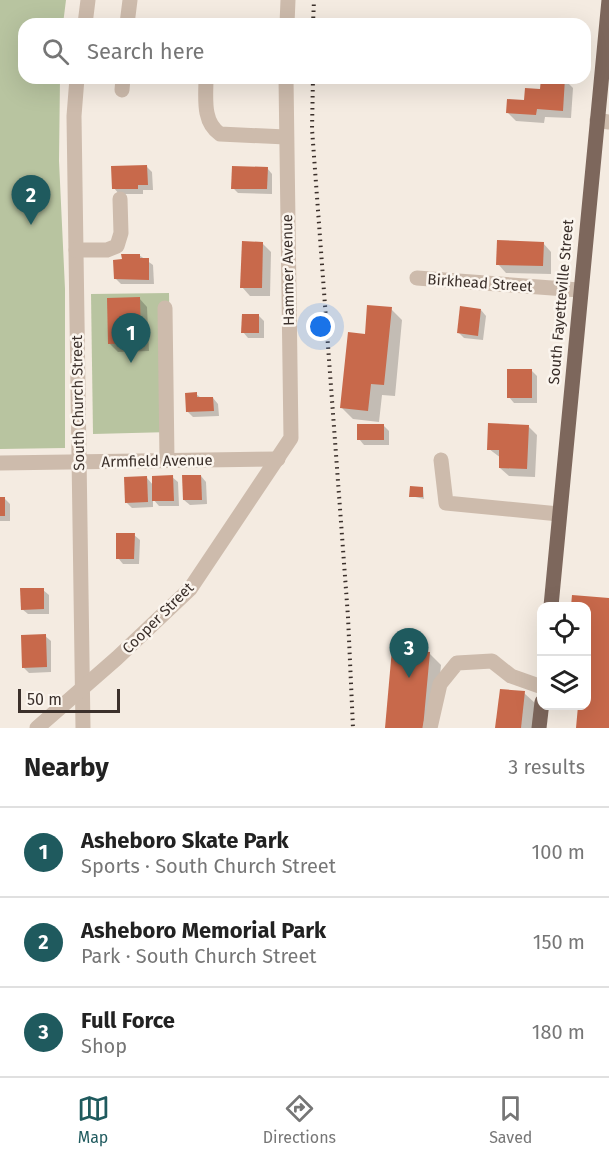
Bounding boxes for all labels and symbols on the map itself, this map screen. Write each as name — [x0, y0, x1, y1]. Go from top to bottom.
pin: 2 — [12, 176, 51, 225]
street label: Hammer Avenue — [278, 214, 298, 326]
street label: South Fayetteville Street — [545, 218, 577, 385]
street label: Birkhead Street — [427, 270, 534, 296]
your location — [306, 312, 335, 341]
pin: 1 — [112, 314, 150, 363]
street label: South Church Street — [68, 334, 88, 471]
street label: Armfield Avenue — [101, 451, 213, 471]
street label: Cooper Street — [119, 578, 198, 657]
pin: 3 — [390, 628, 428, 678]
scale bar — [18, 686, 120, 714]

